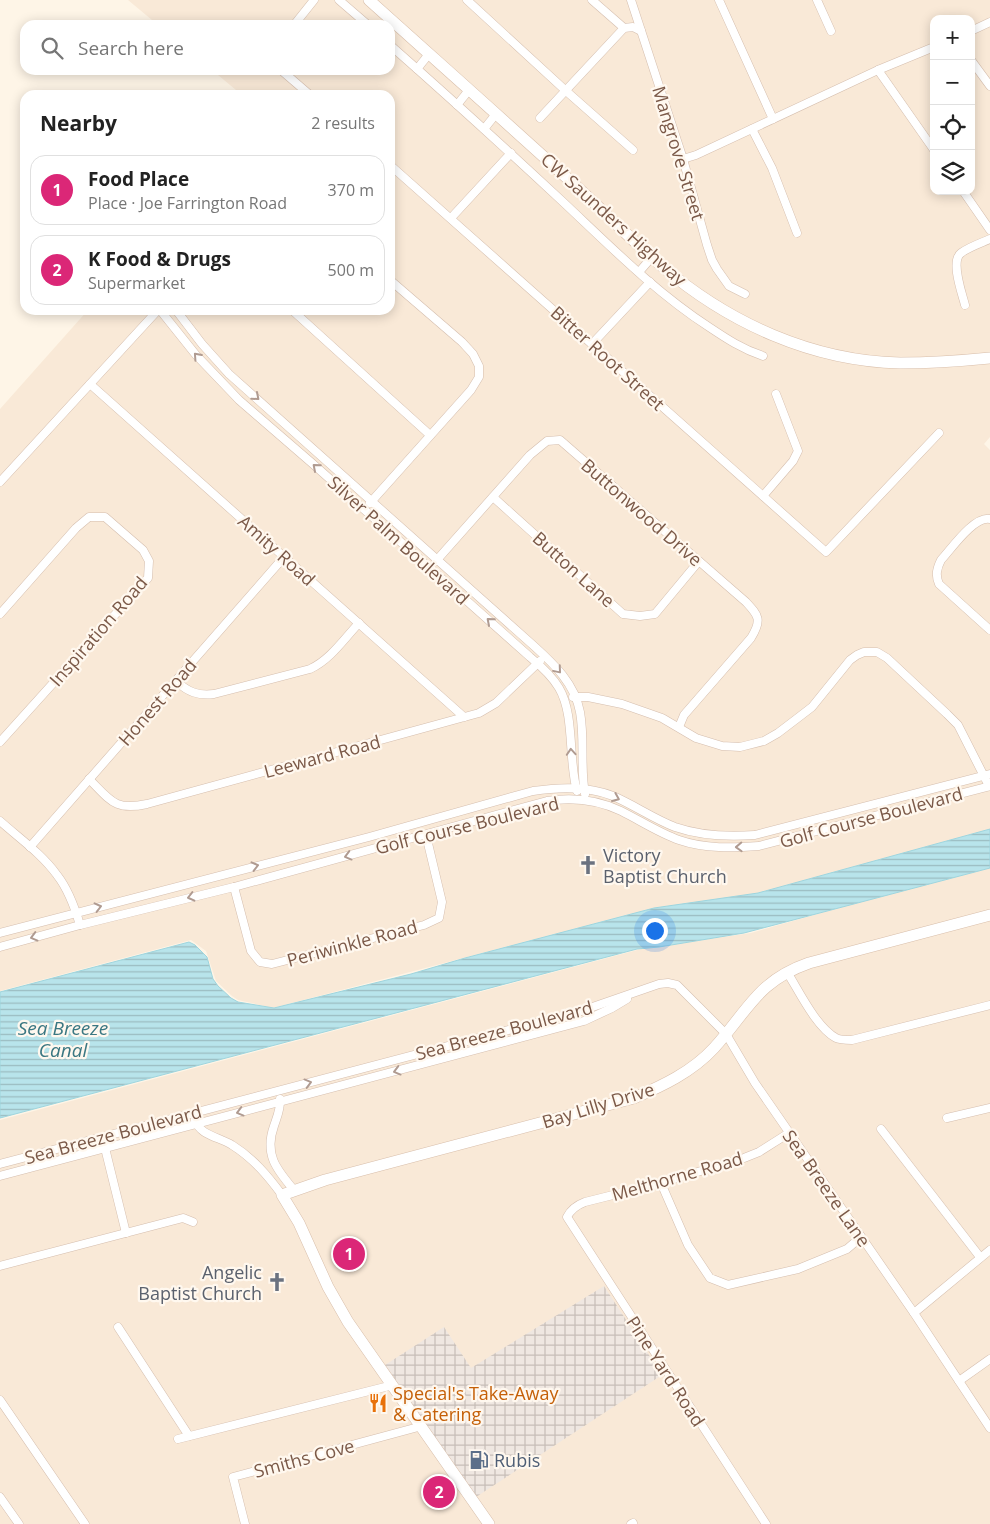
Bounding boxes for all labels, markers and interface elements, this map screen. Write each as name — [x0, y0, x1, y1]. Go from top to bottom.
map controls — [930, 15, 975, 195]
button: + — [930, 15, 975, 60]
search box — [20, 20, 395, 75]
icon: search — [38, 34, 66, 62]
text: Search here — [78, 35, 184, 61]
button: − — [930, 60, 975, 105]
street label: Mangrove Street — [647, 83, 711, 223]
button: locate — [930, 105, 975, 150]
text: Nearby — [40, 109, 117, 137]
text: 2 results — [311, 112, 375, 134]
street label: CW Saunders Highway — [536, 147, 693, 291]
button: layers — [930, 150, 975, 195]
text: Food Place — [88, 166, 189, 192]
text: 1 — [52, 179, 62, 201]
text: 370 m — [328, 179, 374, 201]
text: Place · Joe Farrington Road — [88, 192, 287, 214]
text: K Food & Drugs — [88, 246, 231, 272]
text: 2 — [52, 259, 62, 281]
text: 500 m — [328, 259, 374, 281]
text: Supermarket — [88, 272, 185, 294]
street label: Bitter Root Street — [546, 300, 670, 416]
one-way arrow — [194, 352, 203, 361]
one-way arrow — [250, 392, 259, 400]
street label: Buttonwood Drive — [576, 453, 708, 571]
one-way arrow — [312, 463, 321, 472]
street label: Silver Palm Boulevard — [323, 470, 475, 610]
street label: Amity Road — [233, 509, 321, 591]
street label: Button Lane — [528, 526, 620, 612]
street label: Inspiration Road — [44, 571, 152, 691]
one-way arrow — [487, 618, 496, 627]
street label: Honest Road — [113, 653, 201, 751]
one-way arrow — [553, 665, 562, 674]
street label: Leeward Road — [261, 729, 383, 783]
one-way arrow — [566, 748, 577, 756]
street label: Golf Course Boulevard — [777, 781, 965, 853]
street label: Golf Course Boulevard — [373, 791, 561, 859]
one-way arrow — [611, 792, 620, 803]
one-way arrow — [735, 842, 742, 852]
place label: Victory Baptist Church — [603, 843, 727, 888]
one-way arrow — [344, 850, 353, 861]
church icon: Victory Baptist Church — [577, 854, 599, 876]
one-way arrow — [251, 861, 260, 872]
one-way arrow — [188, 892, 196, 902]
one-way arrow — [93, 902, 102, 913]
street label: Periwinkle Road — [284, 914, 420, 972]
your location — [642, 918, 668, 944]
one-way arrow — [30, 932, 38, 942]
street label: Sea Breeze Boulevard — [413, 995, 595, 1065]
water label: Sea Breeze Canal — [18, 1015, 108, 1063]
one-way arrow — [393, 1065, 401, 1075]
street label: Bay Lilly Drive — [539, 1077, 657, 1133]
one-way arrow — [303, 1078, 312, 1089]
street label: Sea Breeze Boulevard — [22, 1099, 204, 1169]
one-way arrow — [236, 1107, 244, 1117]
street label: Sea Breeze Lane — [778, 1125, 876, 1251]
street label: Melthorne Road — [609, 1146, 745, 1206]
pin: 1 — [333, 1235, 365, 1273]
place label: Angelic Baptist Church — [138, 1260, 262, 1305]
church icon: Angelic Baptist Church — [266, 1271, 288, 1293]
street label: Pine Yard Road — [621, 1311, 711, 1431]
place label: Special's Take-Away & Catering — [393, 1381, 560, 1426]
restaurant icon: Special's Take-Away & Catering — [367, 1392, 389, 1414]
street label: Smiths Cove — [251, 1433, 357, 1483]
place label: Rubis — [494, 1448, 540, 1472]
fuel station icon: Rubis — [468, 1449, 490, 1471]
pin: 2 — [423, 1473, 455, 1511]

